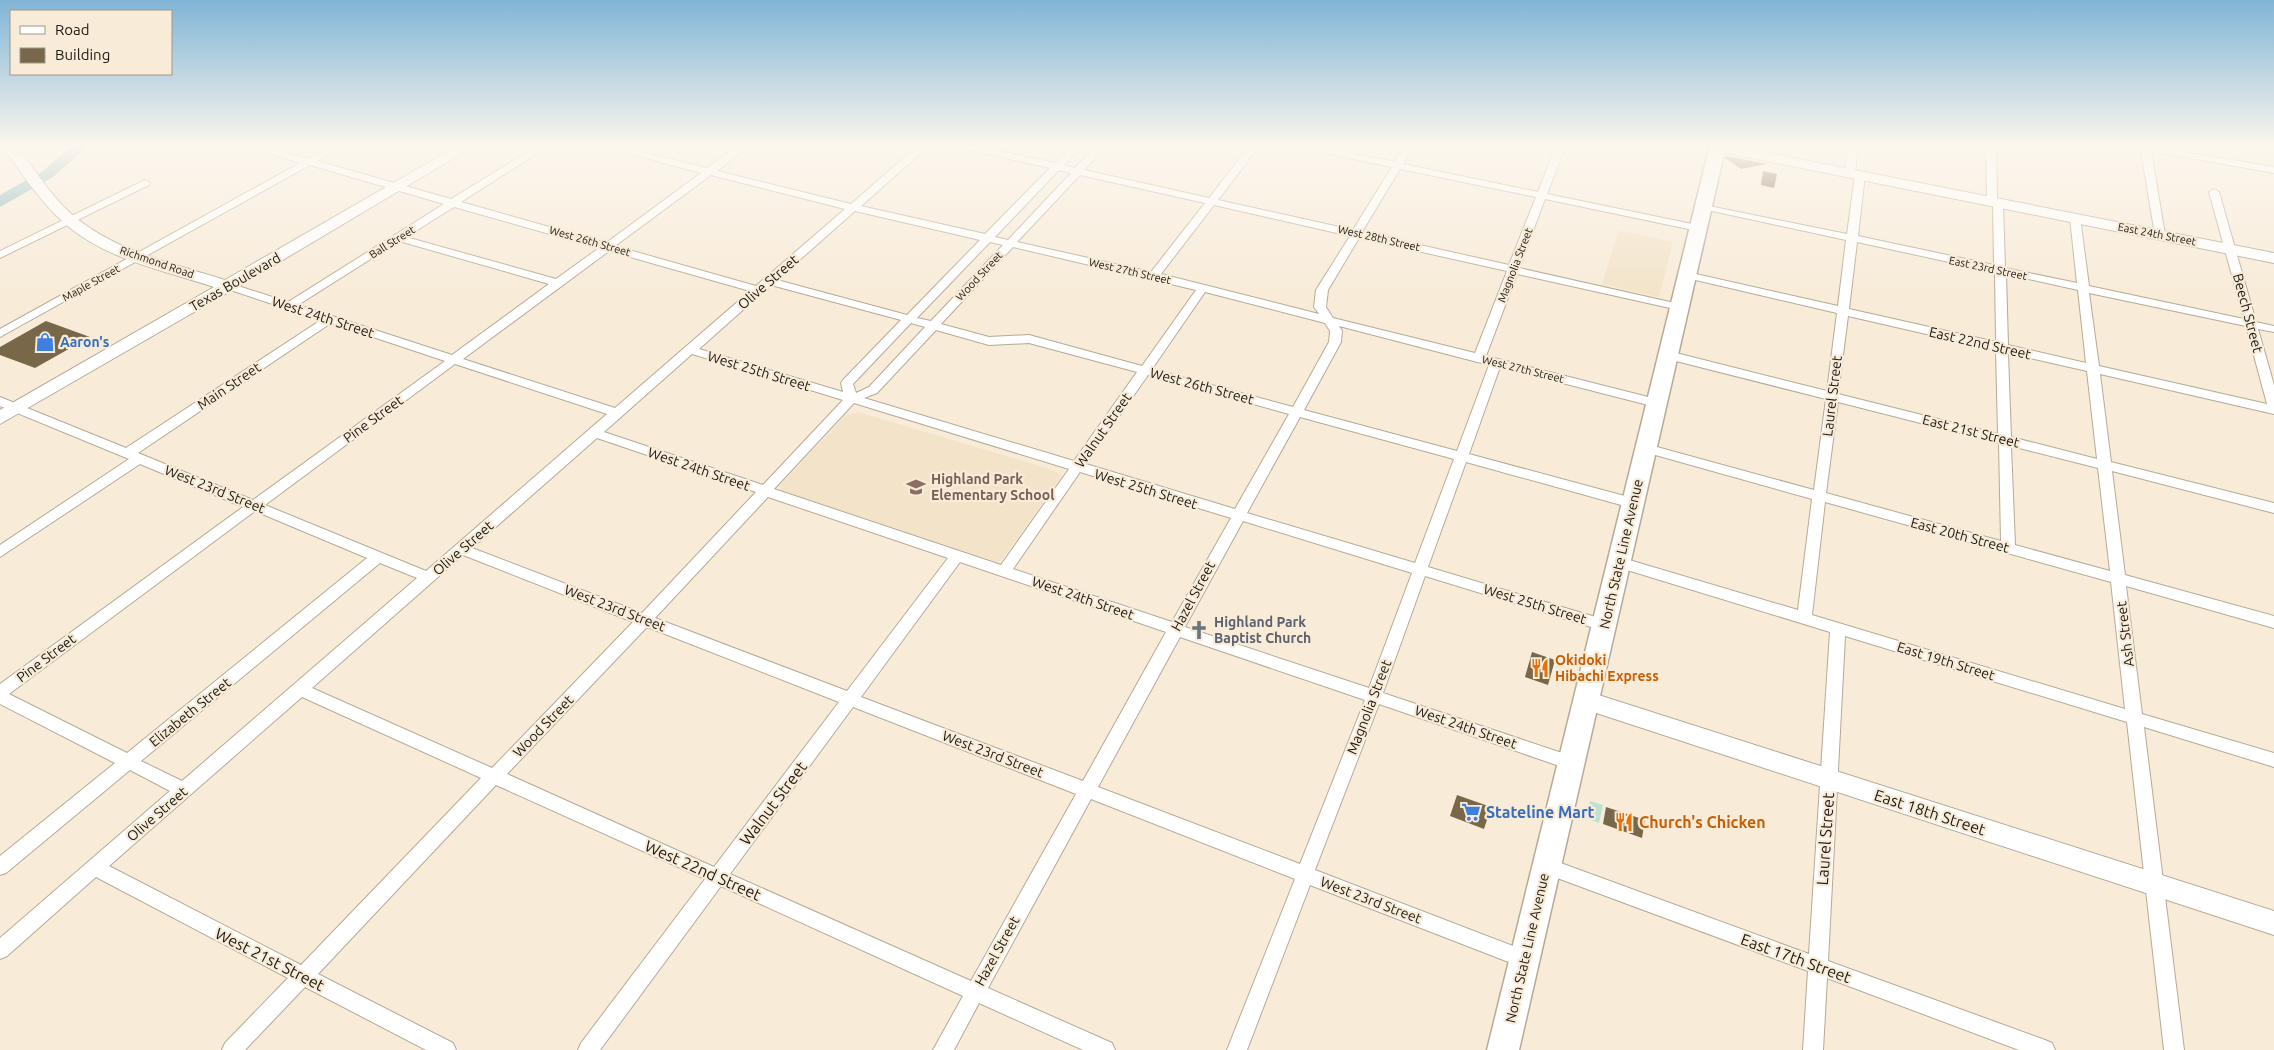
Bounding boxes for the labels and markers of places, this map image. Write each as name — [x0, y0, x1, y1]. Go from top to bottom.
shop icon: Aaron's — [34, 331, 56, 353]
place label: Aaron's — [60, 334, 110, 350]
place label: Highland Park Elementary School — [931, 471, 1054, 503]
school or university icon: Highland Park Elementary School — [905, 476, 927, 498]
place label: Highland Park Baptist Church — [1214, 614, 1311, 646]
church icon: Highland Park Baptist Church — [1188, 619, 1210, 641]
place label: Okidoki Hibachi Express — [1555, 652, 1659, 684]
restaurant icon: Okidoki Hibachi Express — [1529, 657, 1551, 679]
supermarket icon: Stateline Mart — [1460, 801, 1482, 823]
place label: Stateline Mart — [1486, 803, 1594, 821]
restaurant icon: Church's Chicken — [1613, 811, 1635, 833]
place label: Church's Chicken — [1639, 813, 1766, 831]

